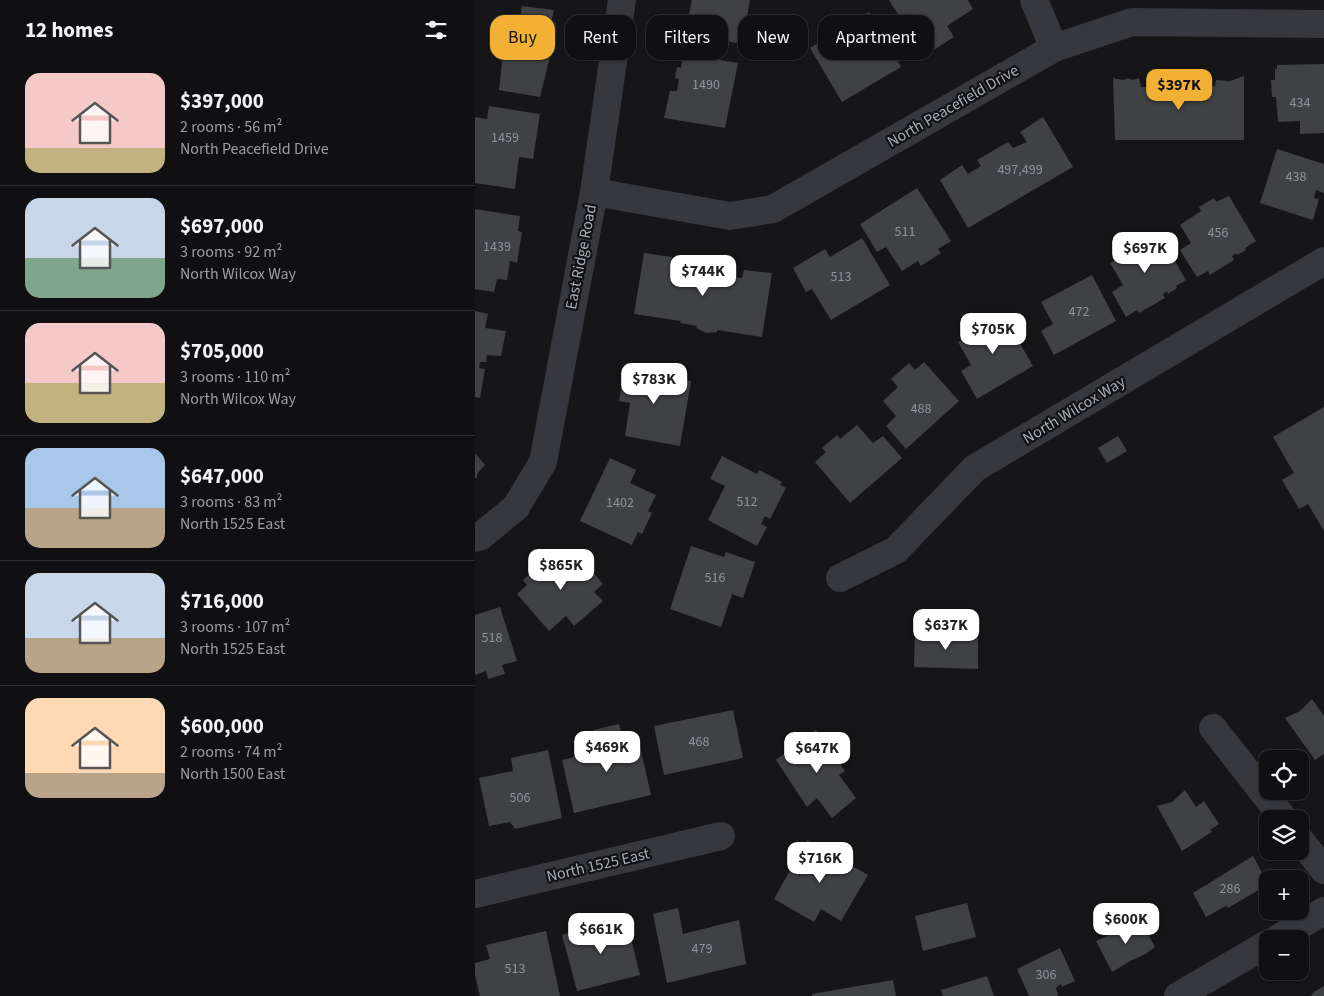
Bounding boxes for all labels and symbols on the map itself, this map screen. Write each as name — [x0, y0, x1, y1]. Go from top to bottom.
street label: North Peacefield Drive — [883, 59, 1023, 153]
pin: $397K — [1144, 68, 1214, 111]
house number: 1490 — [692, 75, 720, 95]
house number: 434 — [1290, 93, 1310, 113]
house number: 1459 — [491, 128, 519, 148]
house number: 497,499 — [997, 160, 1043, 180]
house number: 438 — [1286, 167, 1306, 187]
street label: East Ridge Road — [560, 203, 602, 311]
house number: 511 — [895, 222, 915, 242]
house number: 456 — [1208, 223, 1228, 243]
pin: $697K — [1110, 232, 1180, 274]
house number: 1439 — [483, 237, 511, 257]
pin: $744K — [668, 254, 738, 297]
house number: 513 — [831, 267, 851, 287]
house number: 472 — [1069, 302, 1089, 322]
pin: $705K — [958, 312, 1028, 355]
pin: $783K — [619, 362, 689, 405]
street label: North Wilcox Way — [1019, 370, 1130, 449]
house number: 488 — [911, 399, 931, 419]
house number: 512 — [737, 492, 757, 512]
house number: 1402 — [606, 493, 634, 513]
pin: $865K — [526, 548, 596, 591]
house number: 516 — [705, 568, 725, 588]
pin: $637K — [911, 608, 981, 651]
house number: 518 — [482, 628, 502, 648]
pin: $469K — [572, 730, 642, 773]
house number: 468 — [689, 732, 709, 752]
pin: $647K — [782, 732, 852, 774]
house number: 506 — [510, 788, 530, 808]
street label: North 1525 East — [544, 842, 652, 888]
pin: $716K — [785, 842, 855, 884]
house number: 286 — [1220, 879, 1240, 899]
pin: $600K — [1091, 902, 1161, 945]
pin: $661K — [566, 912, 636, 955]
house number: 479 — [692, 939, 712, 959]
house number: 513 — [505, 959, 525, 979]
house number: 306 — [1036, 965, 1056, 985]

